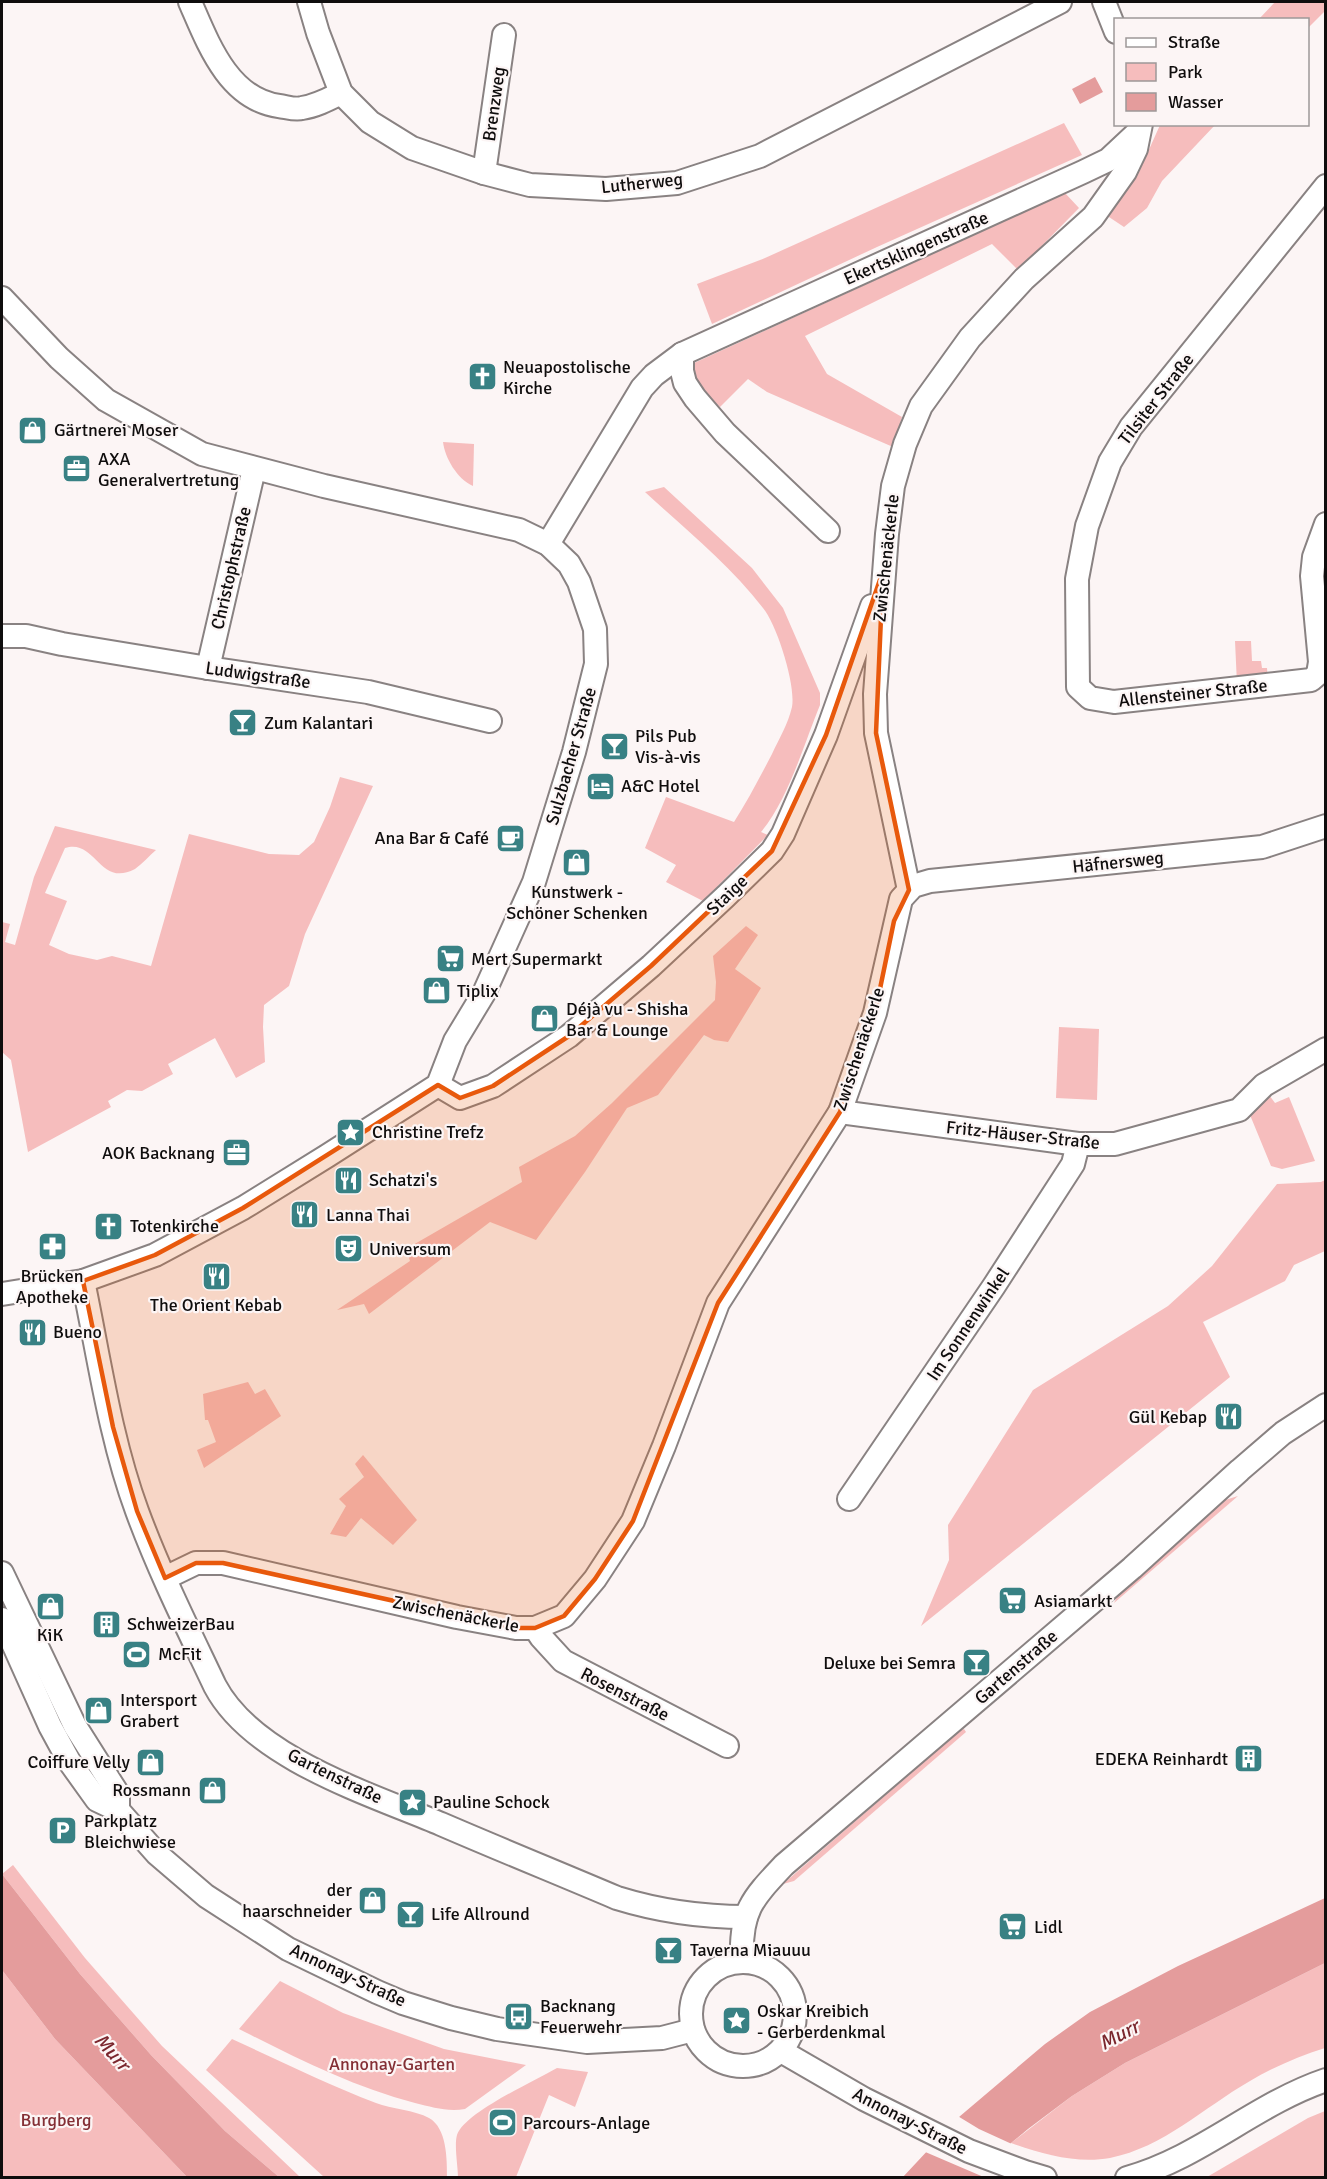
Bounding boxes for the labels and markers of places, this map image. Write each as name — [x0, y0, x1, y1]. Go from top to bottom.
place label: Neuapostolische Kirche — [503, 356, 631, 399]
church icon: Neuapostolische Kirche — [466, 361, 498, 393]
shop icon: Gärtnerei Moser — [17, 414, 49, 446]
place label: Gärtnerei Moser — [54, 419, 179, 441]
place label: AXA Generalvertretung — [98, 448, 239, 491]
office icon: AXA Generalvertretung — [61, 453, 93, 485]
bar icon: Zum Kalantari — [227, 707, 259, 739]
place label: Zum Kalantari — [264, 712, 373, 734]
place label: Pils Pub Vis-à-vis — [635, 725, 701, 768]
bar icon: Pils Pub Vis-à-vis — [598, 730, 630, 762]
hotel icon: A&C Hotel — [584, 770, 616, 802]
place label: A&C Hotel — [621, 775, 700, 797]
cafe icon: Ana Bar & Café — [494, 822, 526, 854]
place label: Ana Bar & Café — [375, 827, 489, 849]
shop icon: Kunstwerk - Schöner Schenken — [561, 847, 593, 879]
place label: Kunstwerk - Schöner Schenken — [506, 881, 648, 924]
supermarket icon: Mert Supermarkt — [434, 943, 466, 975]
place label: Mert Supermarkt — [471, 948, 602, 970]
shop icon: Tiplix — [420, 975, 452, 1007]
place label: Tiplix — [457, 980, 499, 1002]
place label: Déjà vu - Shisha Bar & Lounge — [566, 998, 689, 1041]
shop icon: Déjà vu - Shisha Bar & Lounge — [529, 1003, 561, 1035]
place icon: Christine Trefz — [335, 1116, 367, 1148]
place label: Christine Trefz — [372, 1121, 484, 1143]
office icon: AOK Backnang — [220, 1137, 252, 1169]
place label: AOK Backnang — [102, 1142, 215, 1164]
restaurant icon: Schatzi's — [332, 1164, 364, 1196]
place label: Schatzi's — [369, 1169, 437, 1191]
restaurant icon: Lanna Thai — [289, 1199, 321, 1231]
place label: Lanna Thai — [326, 1204, 410, 1226]
church icon: Totenkirche — [93, 1210, 125, 1242]
place label: Totenkirche — [130, 1215, 219, 1237]
pharmacy icon: Brücken Apotheke — [36, 1231, 68, 1263]
theatre icon: Universum — [332, 1233, 364, 1265]
place label: Universum — [369, 1238, 451, 1260]
restaurant icon: The Orient Kebab — [200, 1260, 232, 1292]
place label: Brücken Apotheke — [16, 1265, 88, 1308]
place label: The Orient Kebab — [150, 1294, 282, 1316]
restaurant icon: Bueno — [16, 1316, 48, 1348]
place label: Bueno — [53, 1321, 102, 1343]
restaurant icon: Gül Kebap — [1212, 1401, 1244, 1433]
place label: Gül Kebap — [1129, 1406, 1207, 1428]
supermarket icon: Asiamarkt — [997, 1585, 1029, 1617]
shop icon: KiK — [34, 1590, 66, 1622]
place label: Asiamarkt — [1034, 1590, 1112, 1612]
building icon: SchweizerBau — [90, 1608, 122, 1640]
place label: SchweizerBau — [127, 1613, 235, 1635]
place label: KiK — [37, 1624, 63, 1646]
sports icon: McFit — [121, 1638, 153, 1670]
place label: McFit — [158, 1643, 202, 1665]
bar icon: Deluxe bei Semra — [961, 1647, 993, 1679]
place label: Deluxe bei Semra — [823, 1652, 956, 1674]
place label: Intersport Grabert — [120, 1689, 197, 1732]
shop icon: Intersport Grabert — [83, 1694, 115, 1726]
building icon: EDEKA Reinhardt — [1233, 1743, 1265, 1775]
shop icon: Coiffure Velly — [135, 1746, 167, 1778]
place label: EDEKA Reinhardt — [1095, 1748, 1228, 1770]
place label: Coiffure Velly — [27, 1751, 131, 1773]
shop icon: Rossmann — [196, 1774, 228, 1806]
place label: Rossmann — [112, 1779, 191, 1801]
place icon: Pauline Schock — [396, 1786, 428, 1818]
place label: Pauline Schock — [433, 1791, 550, 1813]
place label: Parkplatz Bleichwiese — [84, 1810, 176, 1853]
parking icon: Parkplatz Bleichwiese — [47, 1815, 79, 1847]
place label: der haarschneider — [242, 1879, 352, 1922]
shop icon: der haarschneider — [357, 1884, 389, 1916]
bar icon: Life Allround — [394, 1898, 426, 1930]
place label: Life Allround — [431, 1903, 530, 1925]
supermarket icon: Lidl — [997, 1911, 1029, 1943]
place label: Lidl — [1034, 1916, 1063, 1938]
bar icon: Taverna Miauuu — [653, 1934, 685, 1966]
place label: Taverna Miauuu — [690, 1939, 811, 1961]
place label: Backnang Feuerwehr — [540, 1995, 622, 2038]
bus stop icon: Backnang Feuerwehr — [503, 2000, 535, 2032]
place label: Oskar Kreibich - Gerberdenkmal — [757, 2000, 886, 2043]
place icon: Oskar Kreibich - Gerberdenkmal — [720, 2005, 752, 2037]
sports icon: Parcours-Anlage — [486, 2107, 518, 2139]
place label: Parcours-Anlage — [523, 2112, 650, 2134]

